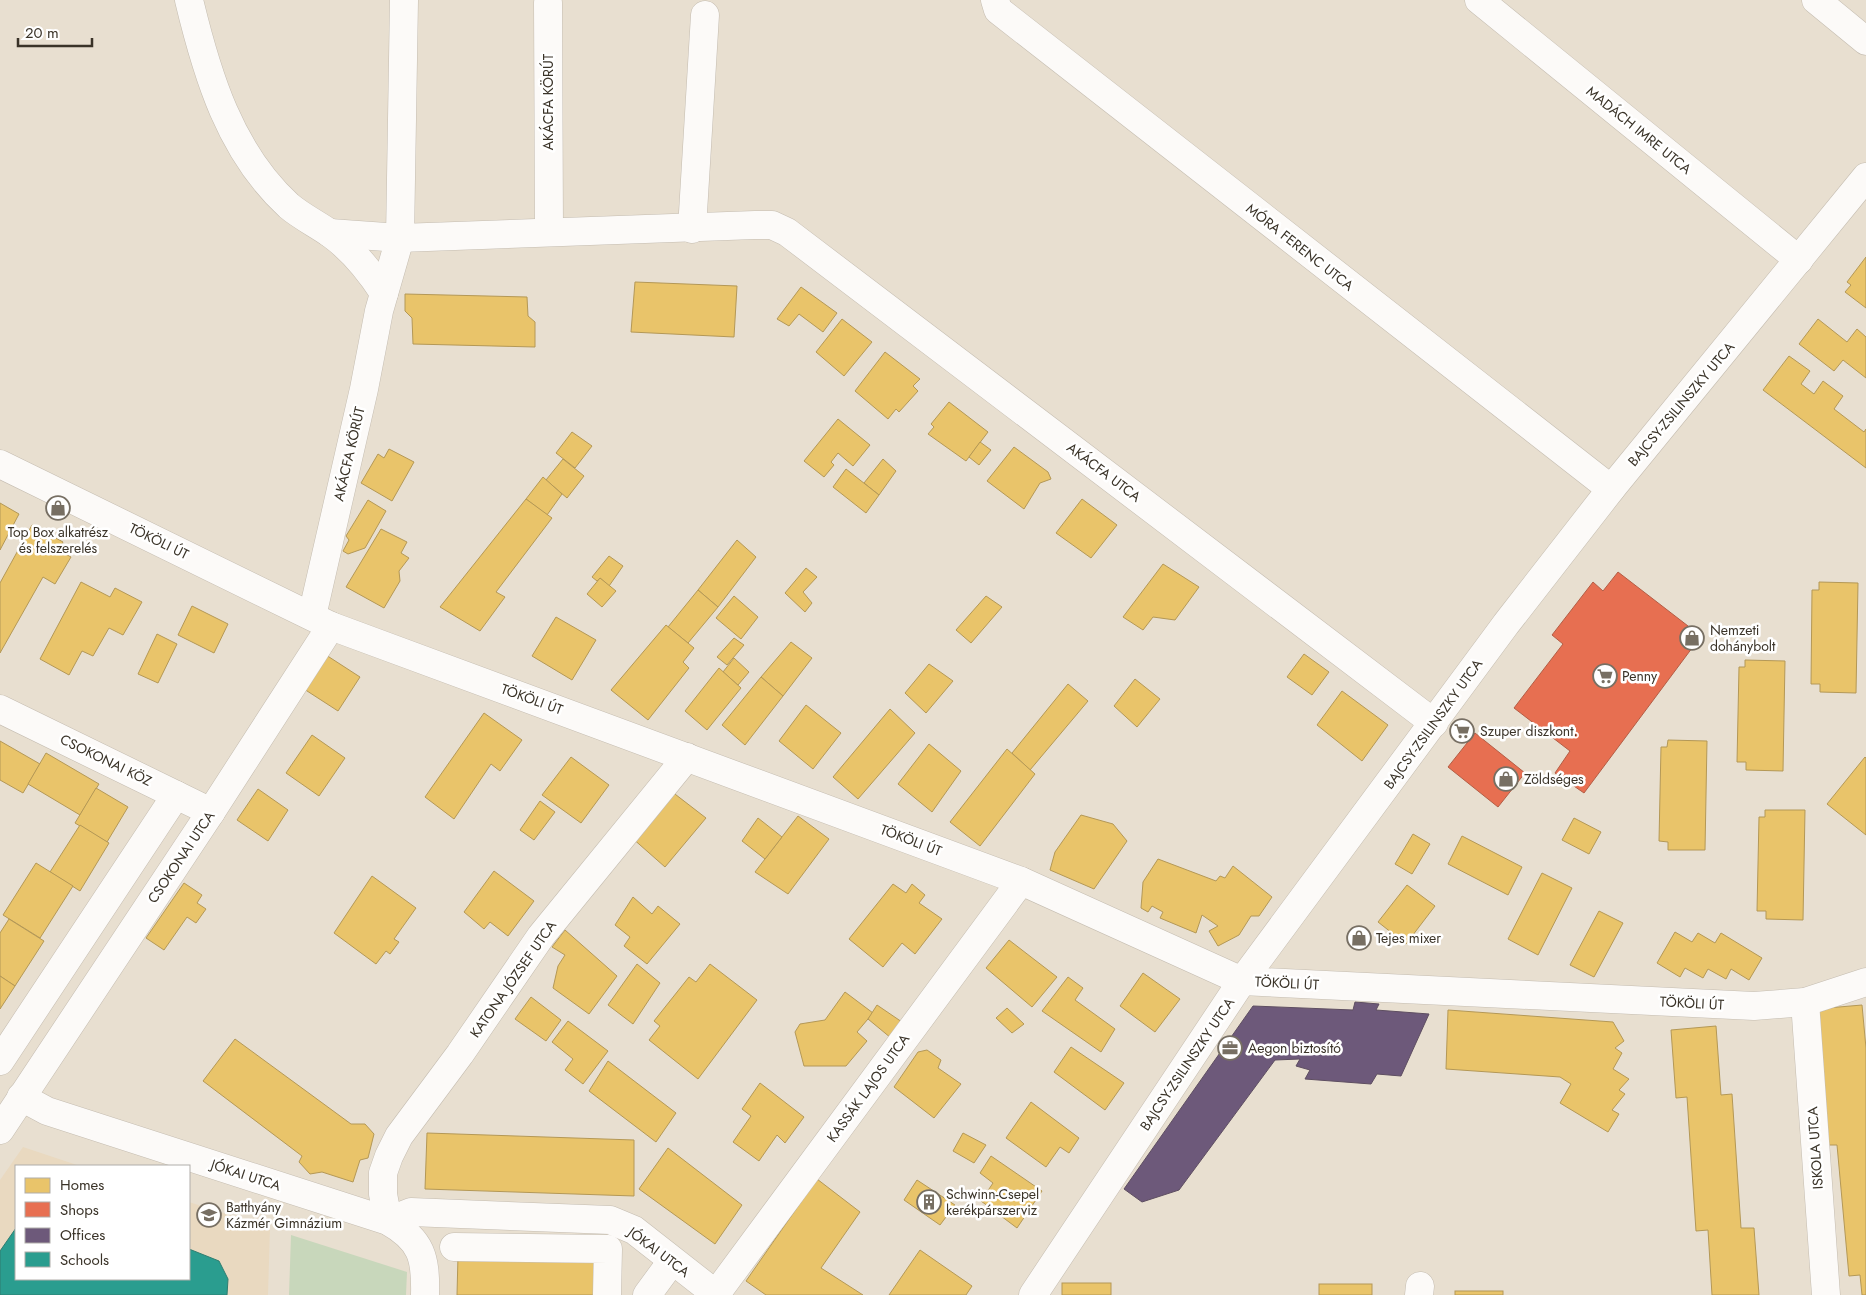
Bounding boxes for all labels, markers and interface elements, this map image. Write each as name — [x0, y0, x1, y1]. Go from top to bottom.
scale bar — [18, 15, 91, 47]
text: 20 m — [25, 22, 59, 44]
street label: AKÁCFA KÖRÚT — [538, 53, 558, 150]
street label: MADÁCH IMRE UTCA — [1582, 81, 1696, 179]
street label: MÓRA FERENC UTCA — [1242, 199, 1359, 296]
street label: BAJCSY-ZSILINSZKY UTCA — [1623, 337, 1739, 470]
street label: AKÁCFA KÖRÚT — [328, 404, 370, 503]
street label: AKÁCFA UTCA — [1063, 437, 1146, 507]
shop icon: Top Box alkatrész és felszerelés — [45, 495, 71, 521]
street label: TÖKÖLI ÚT — [126, 518, 193, 564]
place label: Top Box alkatrész és felszerelés — [8, 522, 109, 558]
place label: Nemzeti dohánybolt — [1710, 620, 1776, 656]
shop icon: Nemzeti dohánybolt — [1679, 625, 1705, 651]
street label: BAJCSY-ZSILINSZKY UTCA — [1379, 654, 1488, 793]
supermarket icon: Penny — [1592, 663, 1618, 689]
place label: Penny — [1622, 666, 1658, 686]
street label: TÖKÖLI ÚT — [498, 679, 566, 720]
supermarket icon: Szuper diszkont. — [1449, 718, 1475, 744]
place label: Szuper diszkont. — [1480, 721, 1578, 741]
street label: CSOKONAI KÖZ — [57, 729, 156, 791]
shop icon: Zöldséges — [1493, 766, 1519, 792]
place label: Zöldséges — [1524, 769, 1584, 789]
street label: CSOKONAI UTCA — [143, 806, 220, 907]
street label: TÖKÖLI ÚT — [877, 819, 945, 861]
street label: KATONA JÓZSEF UTCA — [465, 916, 561, 1042]
shop icon: Tejes mixer — [1346, 925, 1372, 951]
place label: Tejes mixer — [1376, 928, 1441, 948]
street label: TÖKÖLI ÚT — [1254, 971, 1320, 995]
street label: TÖKÖLI ÚT — [1659, 991, 1725, 1015]
street label: BAJCSY-ZSILINSZKY UTCA — [1135, 993, 1239, 1134]
street label: KASSÁK LAJOS UTCA — [822, 1029, 915, 1146]
office icon: Aegon biztosító — [1217, 1035, 1243, 1061]
place label: Aegon biztosító — [1248, 1038, 1341, 1058]
street label: ISKOLA UTCA — [1802, 1105, 1828, 1190]
street label: JÓKAI UTCA — [207, 1154, 284, 1196]
legend — [15, 1165, 190, 1280]
text: Homes — [60, 1174, 104, 1196]
place label: Schwinn-Csepel kerékpárszerviz — [946, 1184, 1039, 1220]
building icon: Schwinn-Csepel kerékpárszerviz — [916, 1189, 942, 1215]
place label: Batthyány Kázmér Gimnázium — [226, 1197, 342, 1233]
text: Shops — [60, 1199, 99, 1221]
school or university icon: Batthyány Kázmér Gimnázium — [196, 1202, 222, 1228]
street label: JÓKAI UTCA — [622, 1221, 695, 1282]
text: Offices — [60, 1224, 105, 1246]
text: Schools — [60, 1249, 109, 1271]

